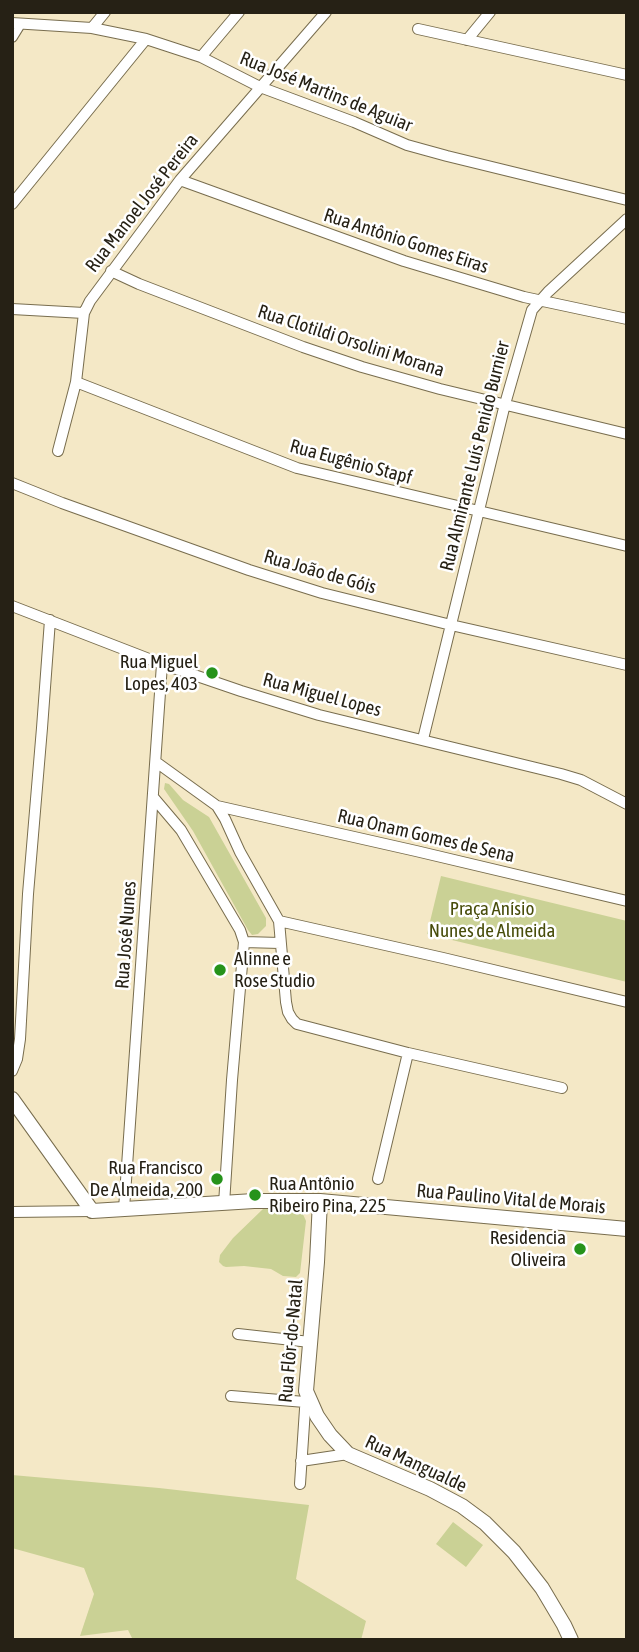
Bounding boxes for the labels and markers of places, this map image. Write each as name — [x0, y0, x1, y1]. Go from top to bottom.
place label: Rua Miguel Lopes, 403 — [120, 651, 198, 695]
marker: Rua Miguel Lopes, 403 — [204, 665, 220, 681]
place label: Alinne e Rose Studio — [234, 948, 315, 992]
marker: Alinne e Rose Studio — [212, 962, 228, 978]
place label: Rua Francisco De Almeida, 200 — [89, 1157, 203, 1201]
marker: Rua Francisco De Almeida, 200 — [209, 1171, 225, 1187]
place label: Rua Antônio Ribeiro Pina, 225 — [269, 1173, 386, 1217]
marker: Rua Antônio Ribeiro Pina, 225 — [247, 1187, 263, 1203]
place label: Residencia Oliveira — [490, 1227, 566, 1271]
marker: Residencia Oliveira — [572, 1241, 588, 1257]

